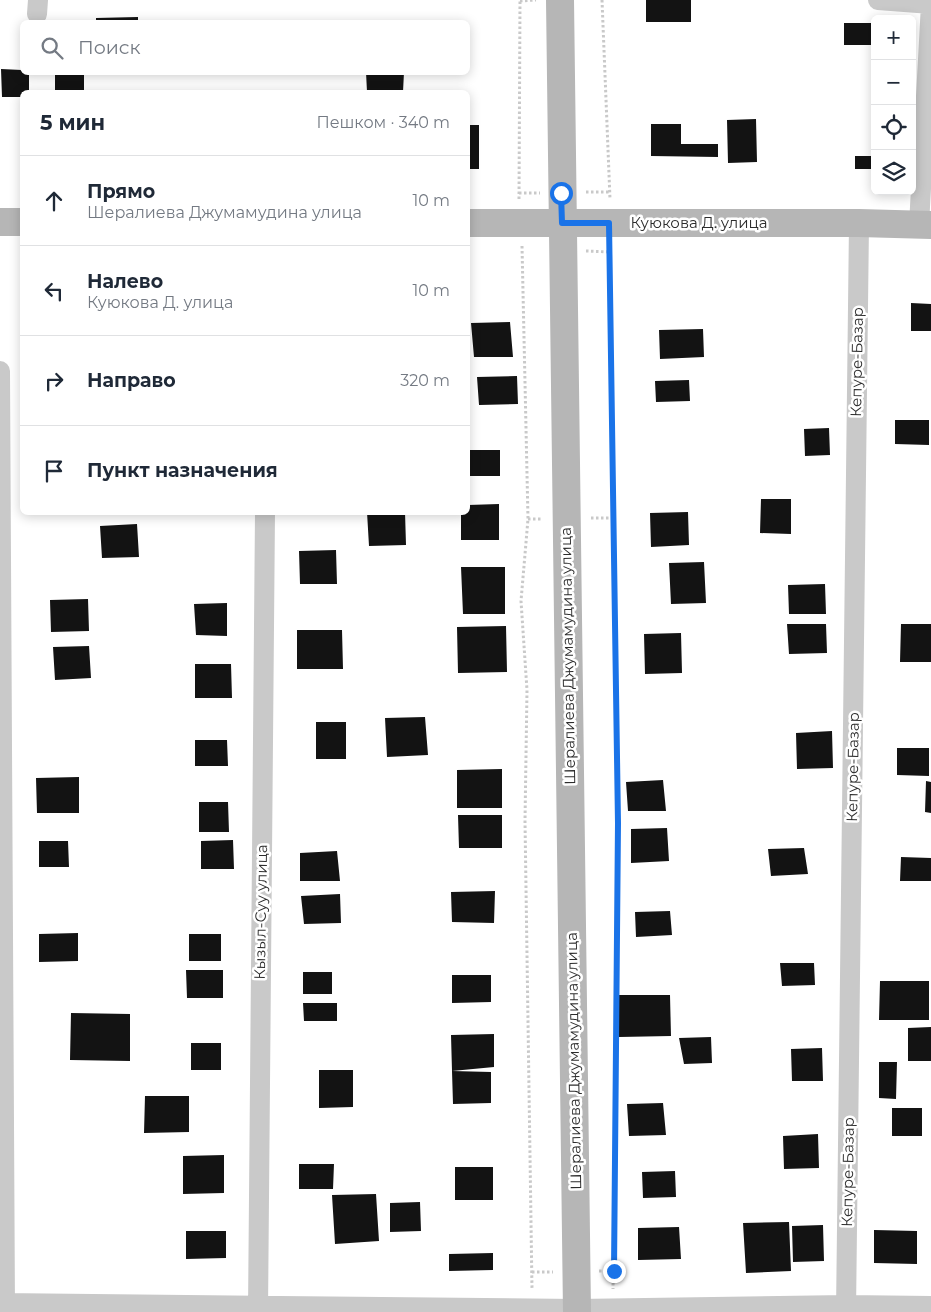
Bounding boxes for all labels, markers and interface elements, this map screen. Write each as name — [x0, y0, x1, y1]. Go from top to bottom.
map controls — [871, 15, 916, 195]
button: + — [871, 15, 916, 60]
search box — [20, 20, 470, 75]
icon: search — [38, 34, 66, 62]
text: Поиск — [78, 36, 141, 59]
button: − — [871, 60, 916, 105]
button: locate — [871, 105, 916, 150]
text: 5 мин — [40, 110, 105, 135]
text: Пешком · 340 m — [316, 113, 450, 132]
button: layers — [871, 150, 916, 195]
text: Прямо — [87, 180, 155, 203]
route start — [550, 182, 573, 205]
icon: ahead — [40, 187, 68, 215]
text: 10 m — [412, 191, 450, 210]
text: Шералиева Джумамудина улица — [87, 203, 362, 222]
street label: Куюкова Д. улица — [630, 213, 768, 232]
text: Налево — [87, 270, 163, 293]
icon: left — [40, 277, 68, 305]
text: 10 m — [412, 281, 450, 300]
text: Куюкова Д. улица — [87, 293, 233, 312]
street label: Кепуре-Базар — [846, 307, 867, 417]
icon: right — [40, 367, 68, 395]
text: Направо — [87, 369, 176, 392]
text: 320 m — [400, 371, 450, 390]
icon: arrive — [40, 457, 68, 485]
text: Пункт назначения — [87, 459, 278, 482]
street label: Шералиева Джумамудина улица — [556, 527, 579, 785]
street label: Кепуре-Базар — [842, 712, 863, 822]
street label: Кызыл-Суу улица — [250, 844, 271, 980]
street label: Шералиева Джумамудина улица — [562, 932, 585, 1190]
street label: Кепуре-Базар — [837, 1117, 858, 1227]
route end — [603, 1260, 626, 1283]

